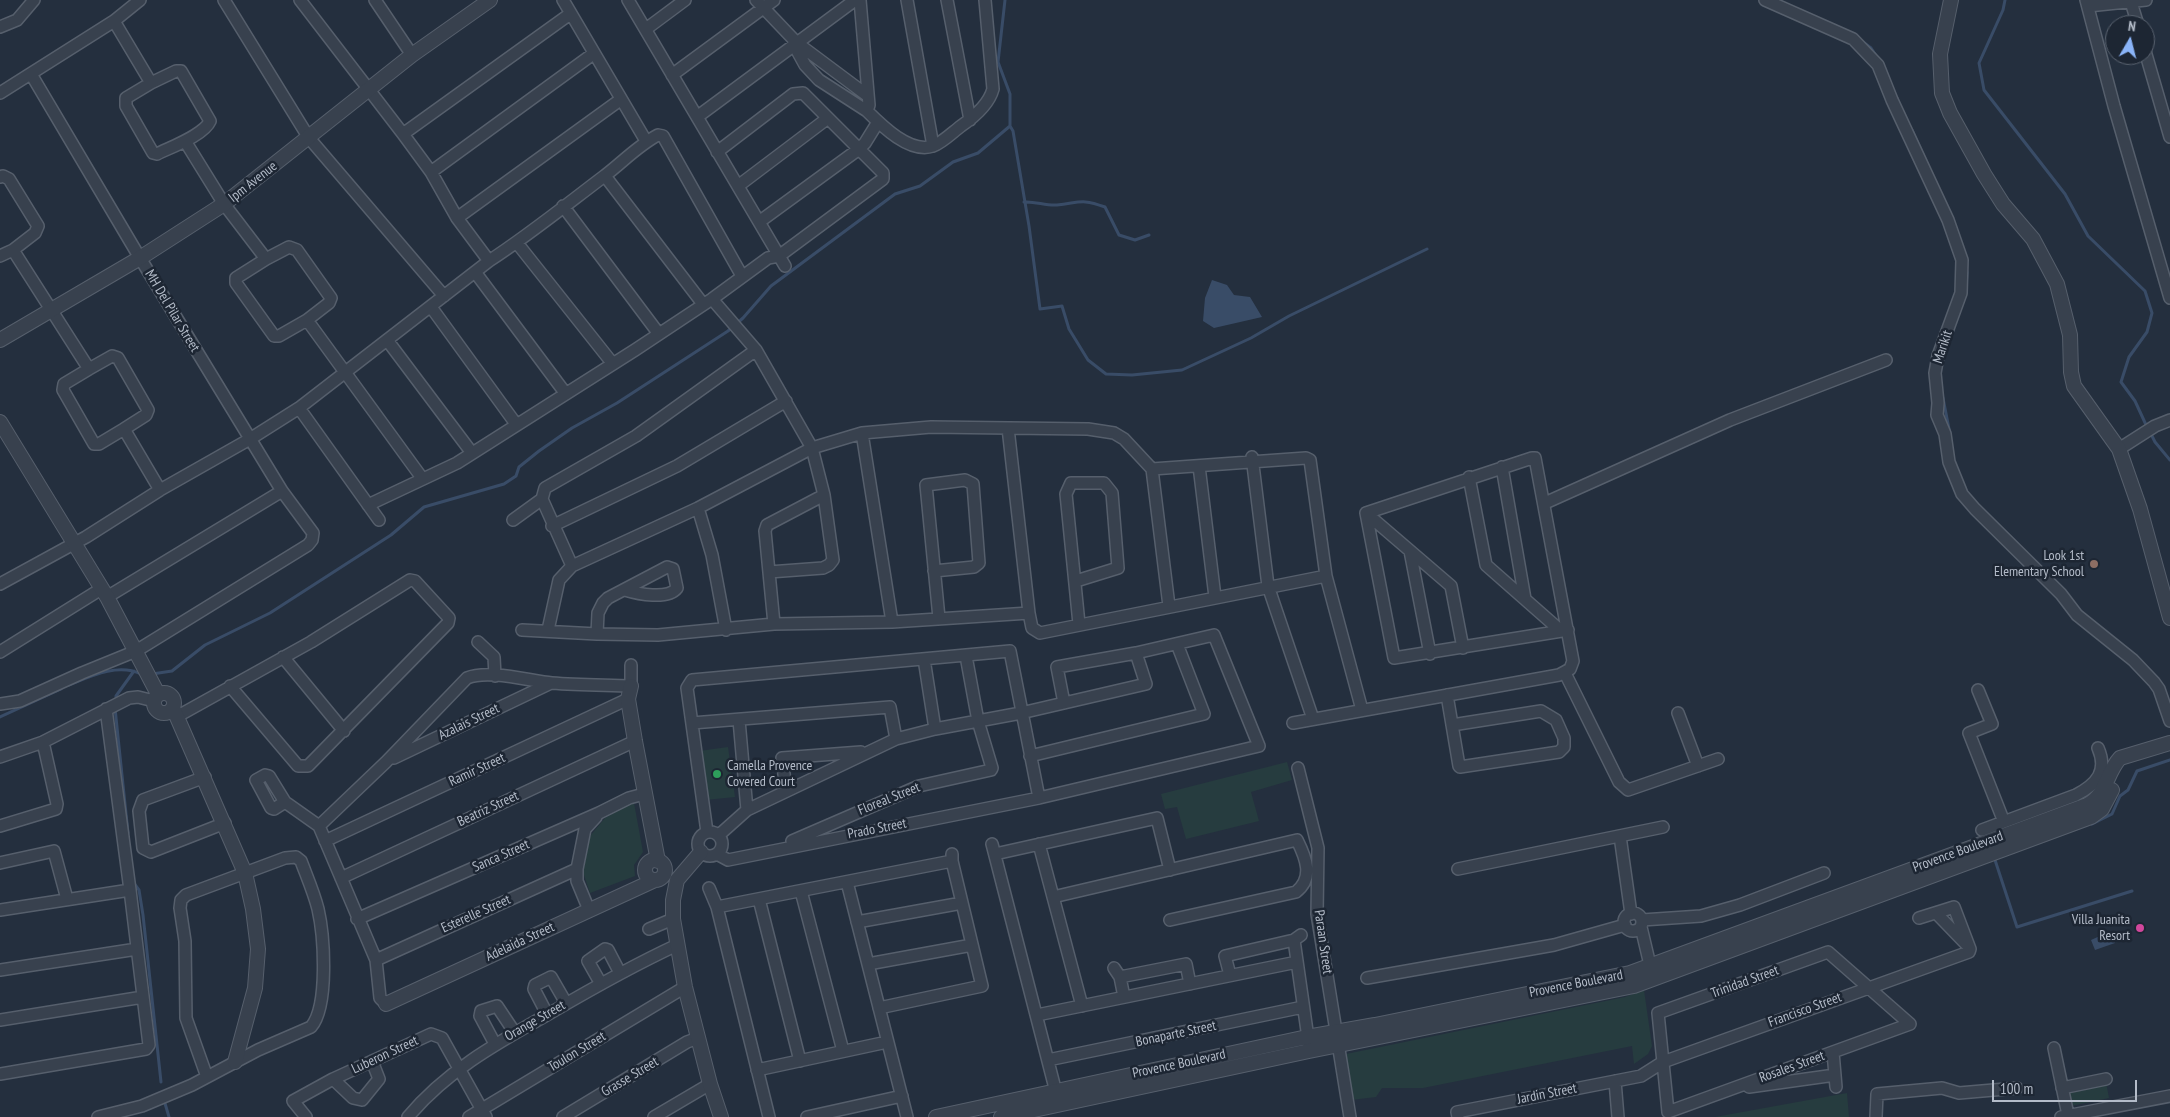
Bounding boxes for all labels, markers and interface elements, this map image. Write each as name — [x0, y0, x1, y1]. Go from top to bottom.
north arrow — [2105, 15, 2155, 65]
text: N — [2127, 17, 2137, 36]
street label: Ipm Avenue — [225, 158, 281, 206]
street label: MH Del Pilar Street — [141, 267, 203, 355]
street label: Marikit — [1930, 328, 1956, 366]
place label: Look 1st Elementary School — [1994, 548, 2084, 580]
marker: Look 1st Elementary School — [2088, 558, 2100, 570]
street label: Azalais Street — [436, 700, 502, 744]
street label: Ramir Street — [446, 750, 508, 790]
place label: Camella Provence Covered Court — [727, 758, 812, 790]
marker: Camella Provence Covered Court — [711, 768, 723, 780]
street label: Floreal Street — [855, 779, 923, 819]
street label: Beatriz Street — [455, 788, 521, 830]
street label: Prado Street — [846, 815, 908, 843]
street label: Provence Boulevard — [1910, 828, 2006, 876]
street label: Sanca Street — [470, 836, 532, 876]
street label: Esterelle Street — [439, 891, 513, 937]
street label: Paraan Street — [1310, 909, 1336, 975]
place label: Villa Juanita Resort — [2072, 912, 2130, 944]
street label: Adelaida Street — [483, 919, 557, 965]
marker: Villa Juanita Resort — [2134, 922, 2146, 934]
street label: Trinidad Street — [1709, 962, 1781, 1002]
street label: Provence Boulevard — [1528, 967, 1624, 1001]
street label: Francisco Street — [1766, 989, 1844, 1031]
street label: Orange Street — [502, 997, 568, 1045]
street label: Bonaparte Street — [1134, 1017, 1218, 1051]
street label: Toulon Street — [545, 1028, 609, 1076]
street label: Luberon Street — [349, 1032, 421, 1078]
street label: Provence Boulevard — [1131, 1046, 1227, 1082]
street label: Rosales Street — [1757, 1047, 1827, 1087]
street label: Grasse Street — [598, 1053, 662, 1101]
scale bar — [1995, 1070, 2140, 1102]
text: 100 m — [2000, 1079, 2033, 1098]
street label: Jardin Street — [1516, 1080, 1578, 1108]

